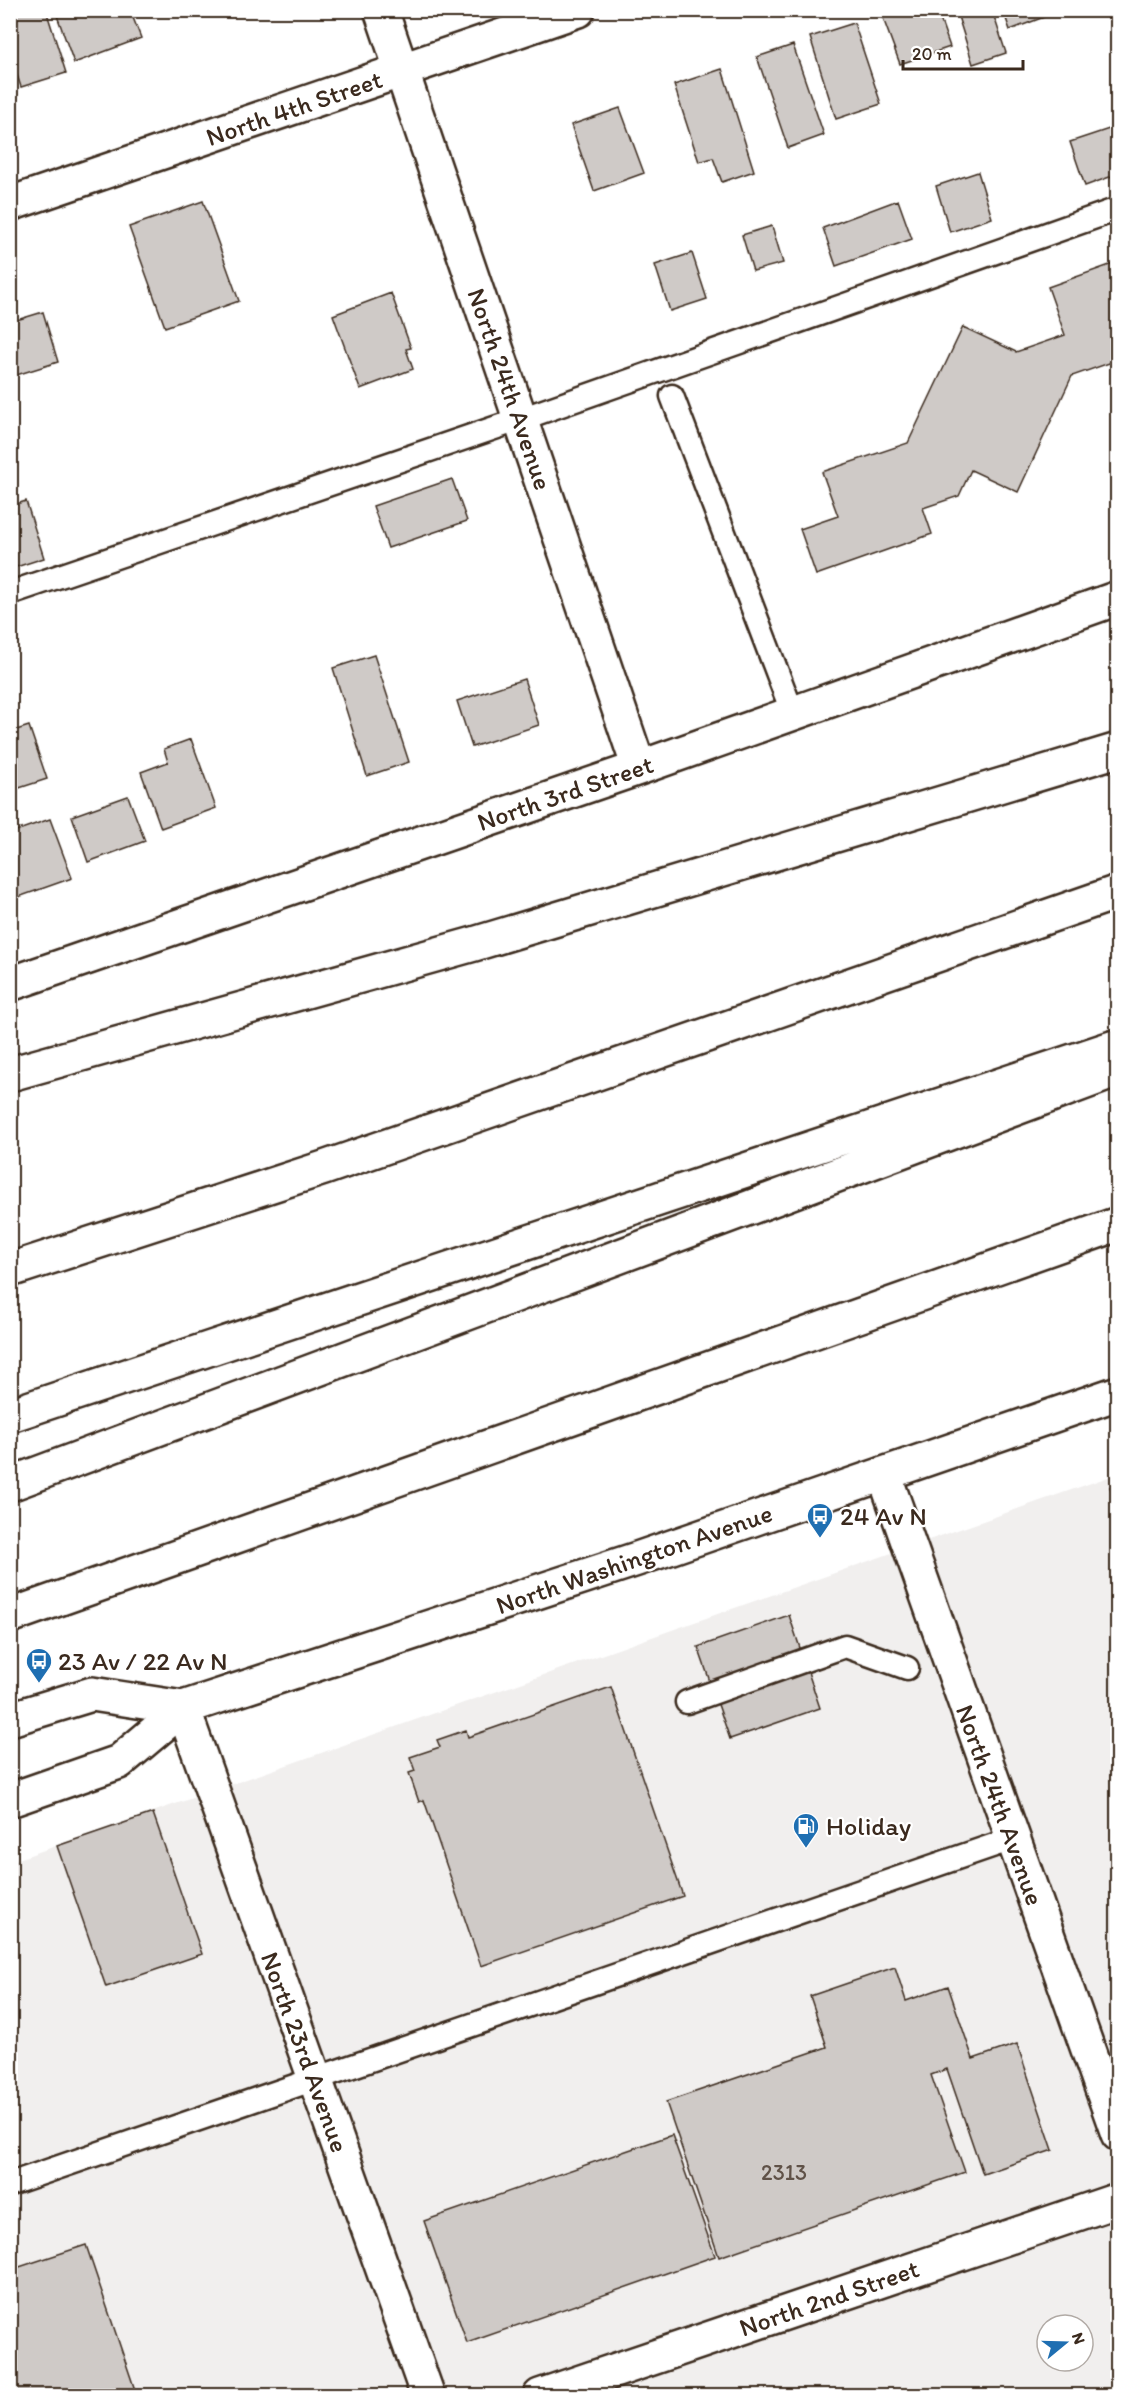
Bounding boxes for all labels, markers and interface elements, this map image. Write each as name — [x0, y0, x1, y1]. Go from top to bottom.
scale bar — [903, 33, 1023, 71]
text: 20 m — [912, 43, 952, 65]
street label: North 4th Street — [202, 63, 387, 153]
street label: North 24th Avenue — [460, 284, 560, 494]
street label: North 3rd Street — [473, 748, 657, 838]
street label: North Washington Avenue — [492, 1497, 776, 1621]
place label: 24 Av N — [840, 1500, 927, 1532]
bus stop icon: 24 Av N — [805, 1501, 835, 1539]
place label: 23 Av / 22 Av N — [58, 1645, 228, 1677]
bus stop icon: 23 Av / 22 Av N — [24, 1646, 54, 1684]
street label: North 24th Avenue — [949, 1700, 1051, 1910]
place label: Holiday — [826, 1810, 911, 1842]
fuel station icon: Holiday — [791, 1811, 821, 1849]
street label: North 23rd Avenue — [254, 1947, 356, 2157]
house number: 2313 — [761, 2159, 807, 2186]
street label: North 2nd Street — [735, 2252, 923, 2344]
north arrow — [1035, 2313, 1095, 2373]
text: N — [1068, 2330, 1089, 2346]

